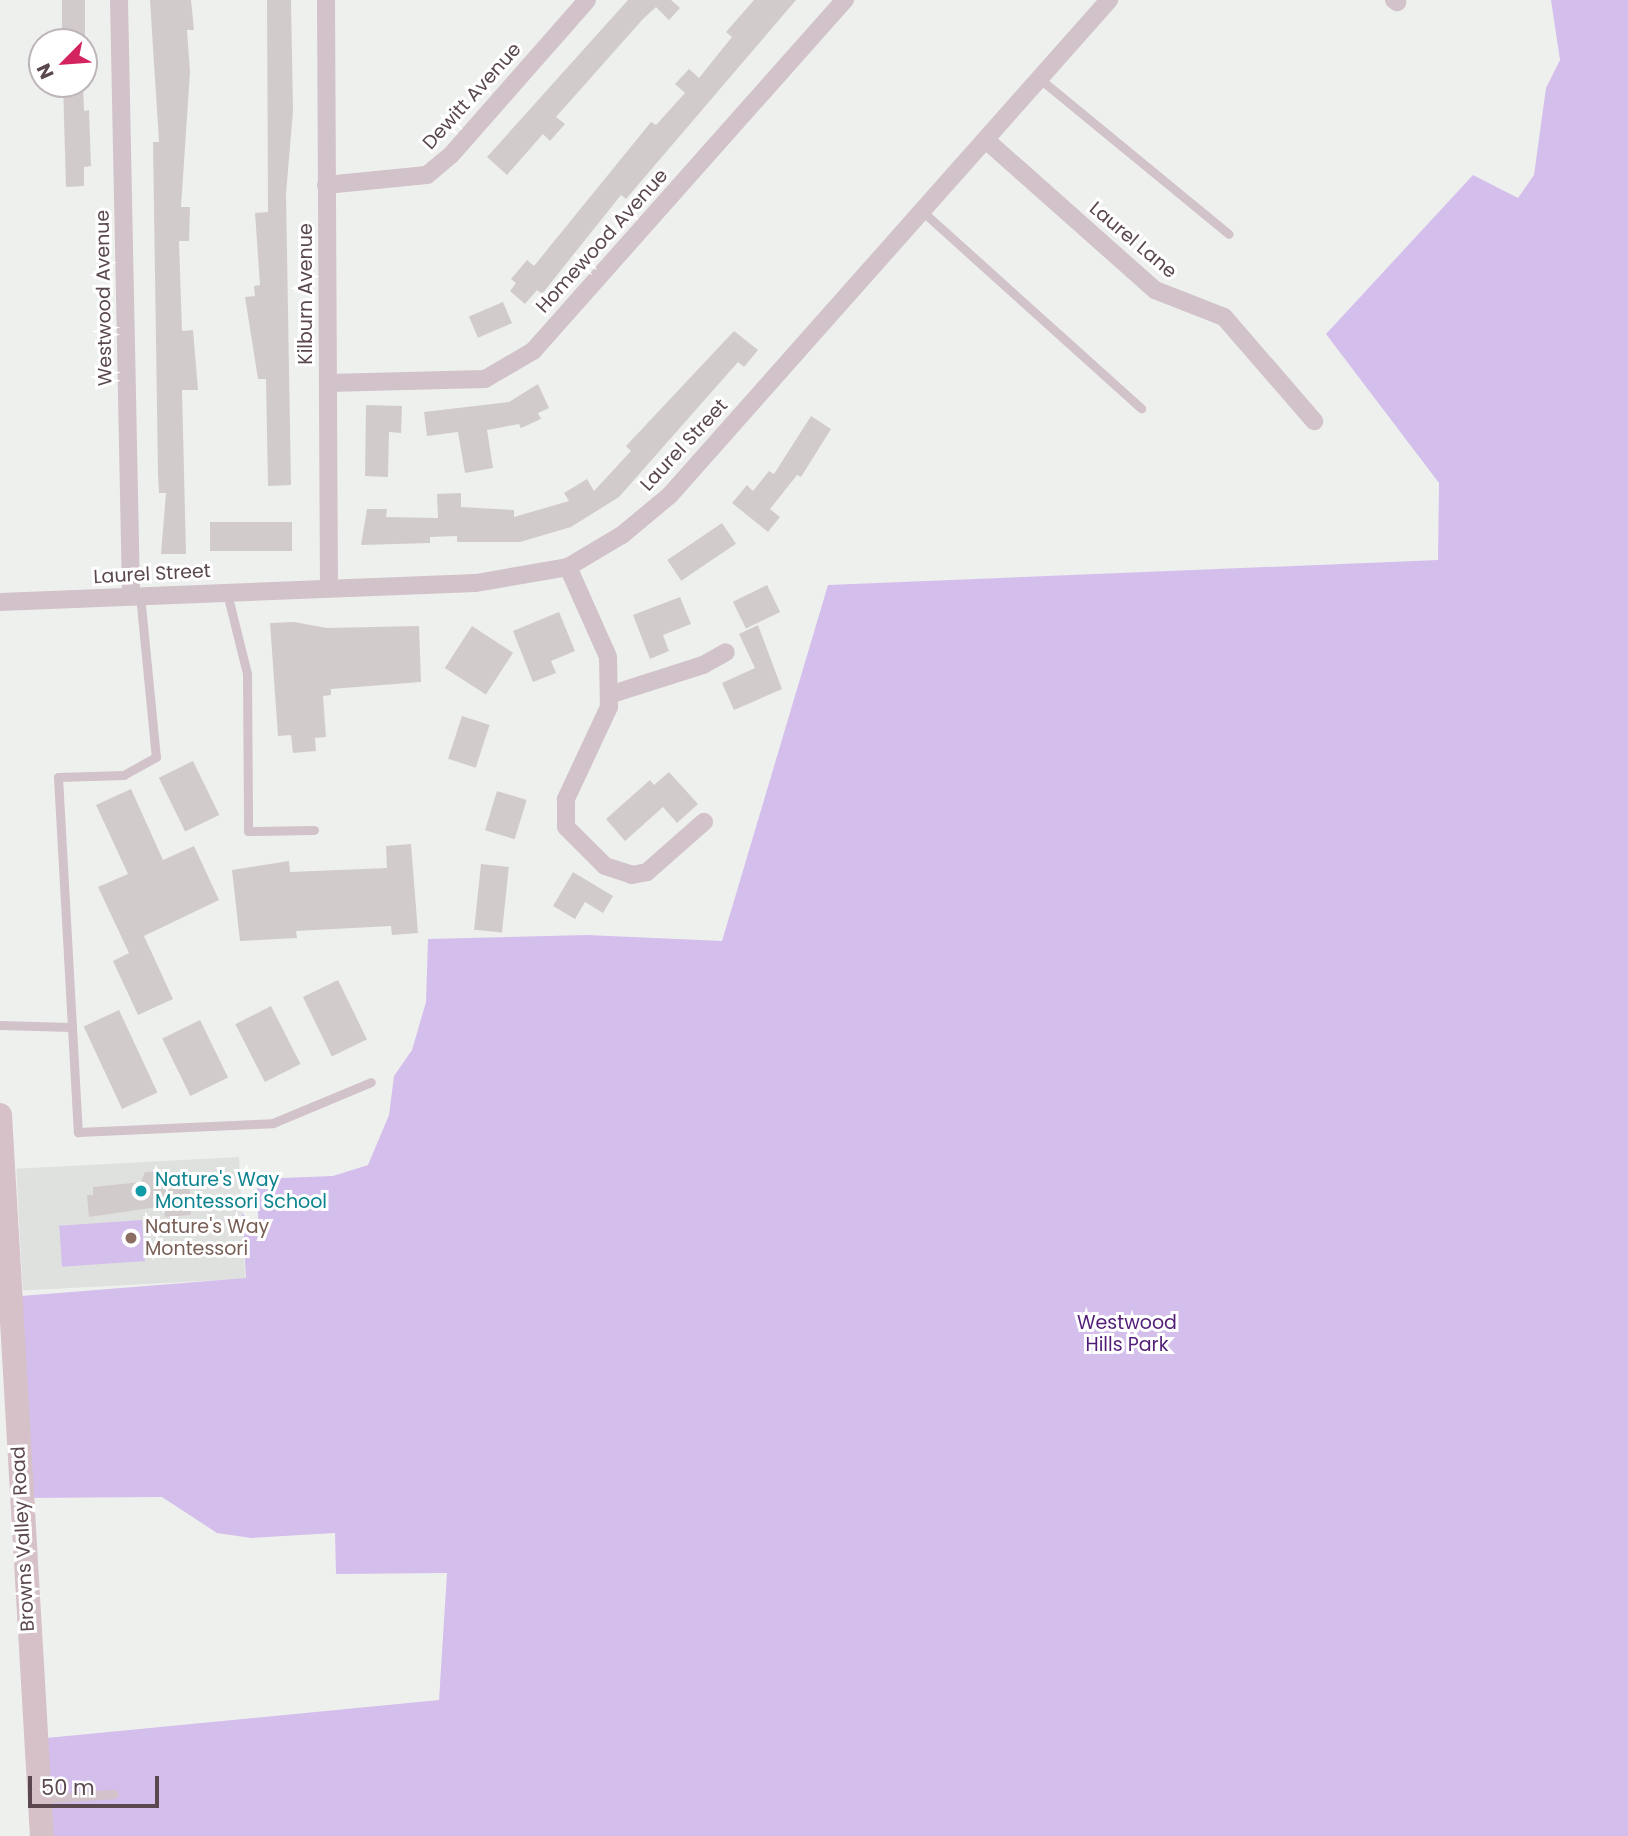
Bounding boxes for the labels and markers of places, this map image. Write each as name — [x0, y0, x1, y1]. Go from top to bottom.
place label: Nature's Way Montessori School — [155, 1169, 327, 1213]
marker: Nature's Way Montessori School — [133, 1183, 149, 1199]
place label: Nature's Way Montessori — [145, 1216, 269, 1260]
marker: Nature's Way Montessori — [123, 1230, 139, 1246]

